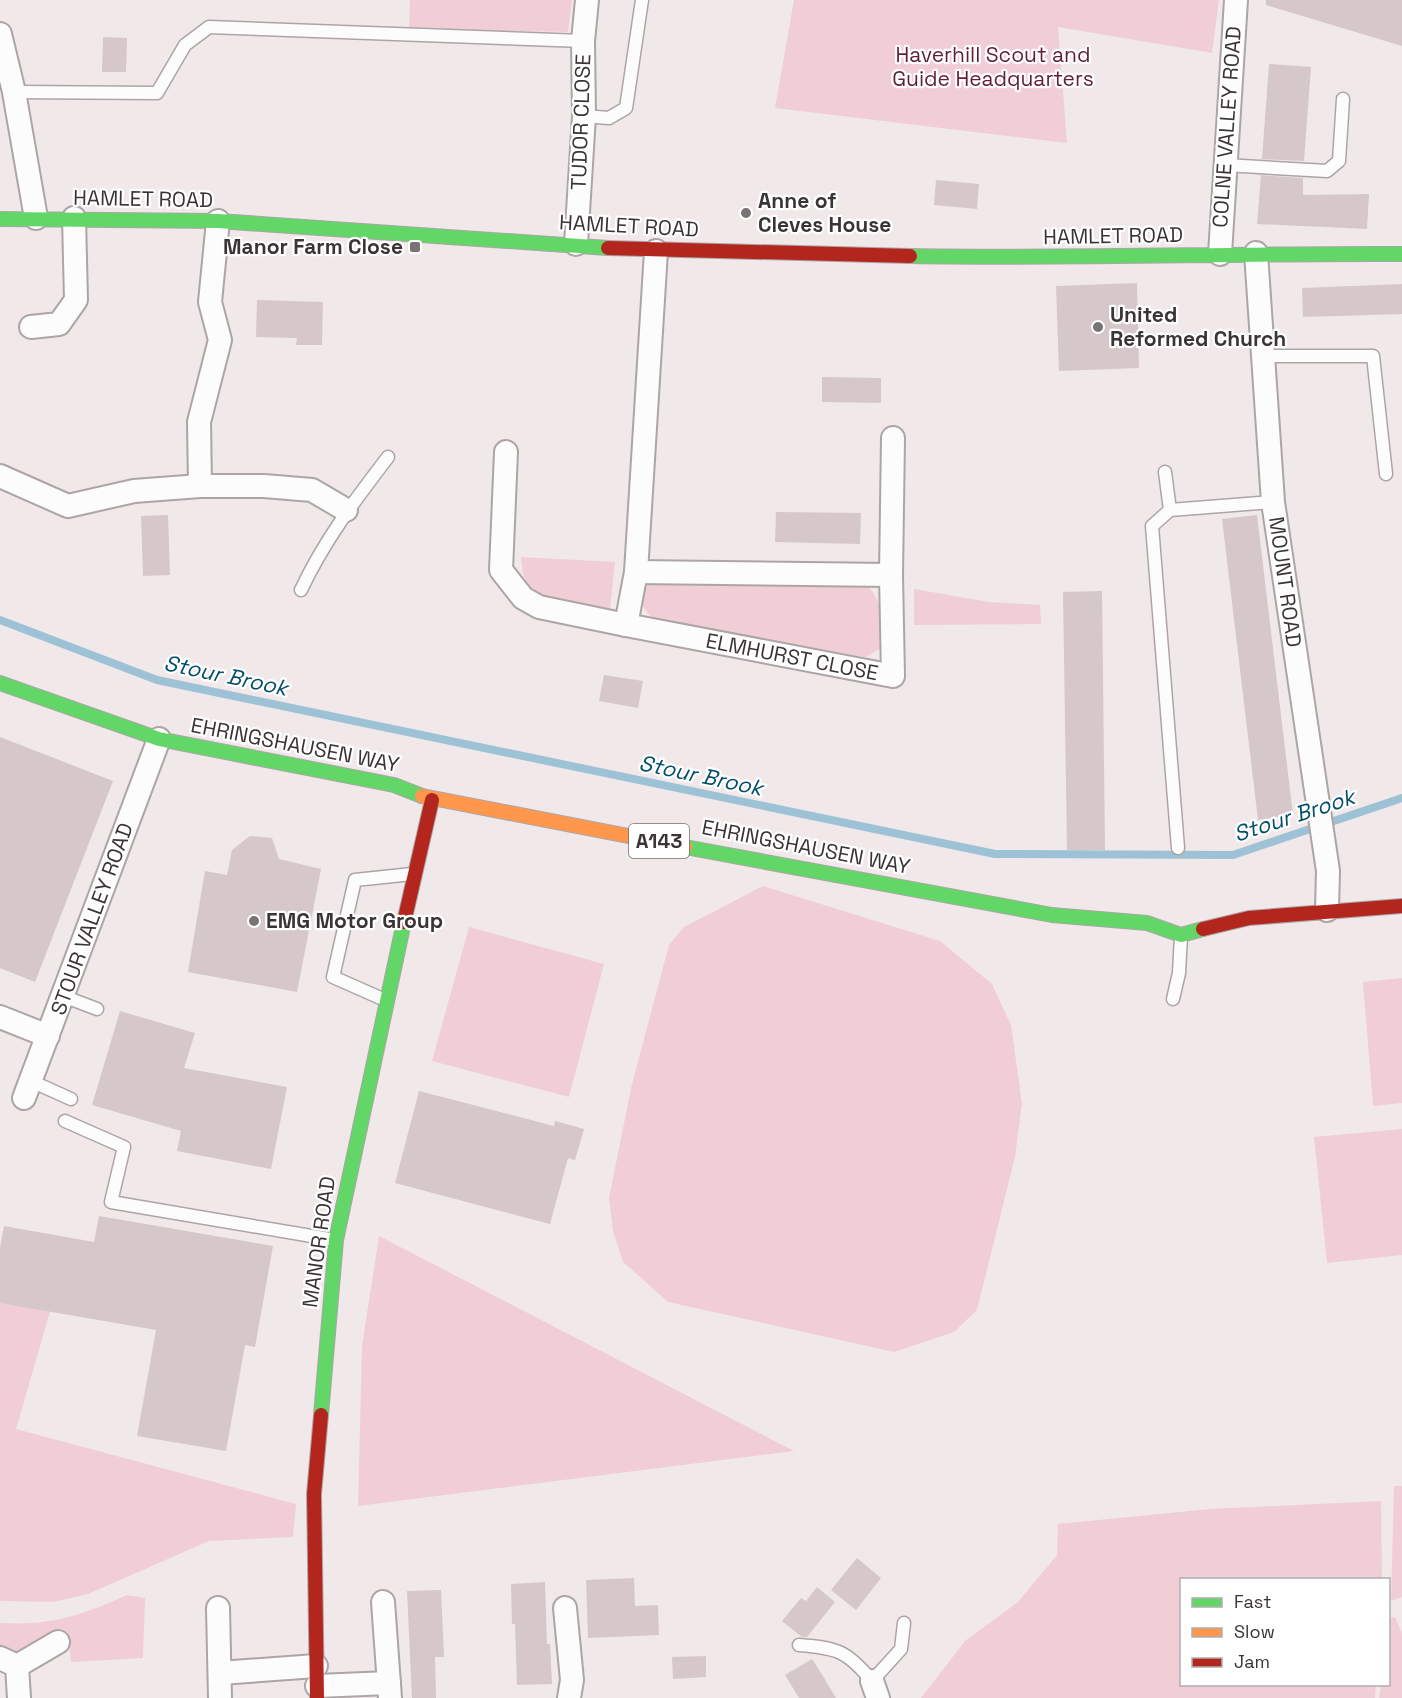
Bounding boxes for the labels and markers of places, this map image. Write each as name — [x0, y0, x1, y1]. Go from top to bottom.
place label: Anne of Cleves House — [758, 187, 891, 238]
marker: Anne of Cleves House — [739, 206, 753, 220]
place label: Manor Farm Close — [223, 233, 403, 260]
marker: Manor Farm Close — [408, 240, 422, 254]
place label: United Reformed Church — [1110, 301, 1286, 352]
marker: United Reformed Church — [1091, 320, 1105, 334]
place label: EMG Motor Group — [266, 907, 443, 934]
marker: EMG Motor Group — [247, 914, 261, 928]

